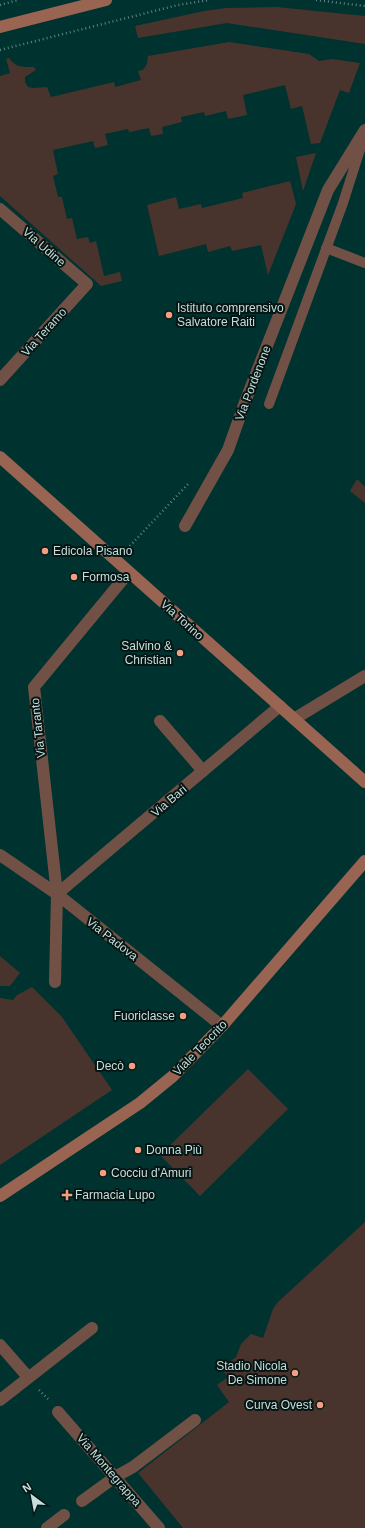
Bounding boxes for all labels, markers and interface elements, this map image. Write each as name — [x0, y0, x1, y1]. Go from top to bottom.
street label: Via Udine — [20, 225, 68, 269]
place label: Istituto comprensivo Salvatore Raiti — [177, 301, 284, 329]
street label: Via Teramo — [19, 305, 70, 359]
marker: Istituto comprensivo Salvatore Raiti — [164, 310, 174, 320]
street label: Via Pordenone — [232, 343, 274, 422]
place label: Edicola Pisano — [53, 544, 133, 558]
marker: Edicola Pisano — [40, 546, 50, 556]
place label: Formosa — [82, 570, 130, 584]
marker: Formosa — [69, 572, 79, 582]
street label: Via Torino — [158, 597, 207, 643]
place label: Salvino & Christian — [121, 639, 172, 667]
marker: Salvino & Christian — [175, 648, 185, 658]
street label: Via Taranto — [28, 697, 48, 759]
street label: Via Bari — [148, 782, 190, 820]
street label: Via Padova — [84, 915, 141, 964]
place label: Fuoriclasse — [114, 1009, 175, 1023]
marker: Fuoriclasse — [178, 1011, 188, 1021]
street label: Viale Teocrito — [170, 1017, 230, 1079]
place label: Decò — [96, 1059, 124, 1073]
marker: Decò — [127, 1061, 137, 1071]
place label: Donna Più — [146, 1143, 202, 1157]
marker: Donna Più — [133, 1145, 143, 1155]
place label: Cocciu d'Amuri — [111, 1166, 191, 1180]
marker: Cocciu d'Amuri — [98, 1168, 108, 1178]
place label: Farmacia Lupo — [75, 1188, 155, 1202]
marker: Farmacia Lupo — [62, 1190, 72, 1200]
place label: Stadio Nicola De Simone — [216, 1359, 287, 1387]
marker: Stadio Nicola De Simone — [290, 1368, 300, 1378]
place label: Curva Ovest — [245, 1398, 313, 1412]
marker: Curva Ovest — [315, 1400, 325, 1410]
street label: Via Montegrappa — [74, 1431, 144, 1509]
north arrow — [12, 1476, 52, 1516]
text: N — [20, 1480, 33, 1495]

